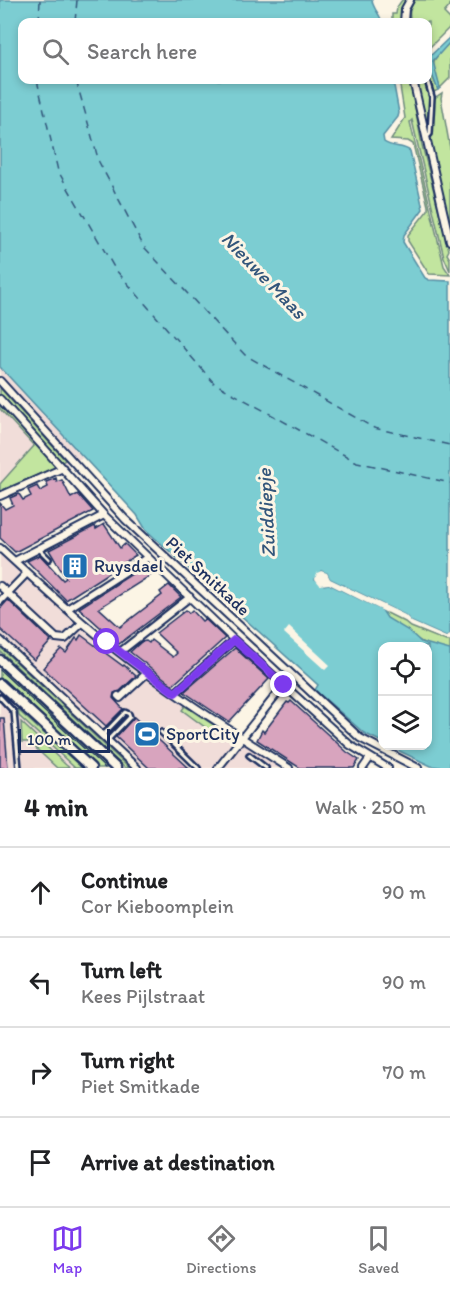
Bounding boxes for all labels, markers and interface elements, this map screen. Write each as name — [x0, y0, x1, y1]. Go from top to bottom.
search box — [18, 18, 432, 84]
icon: search — [39, 35, 72, 68]
text: Search here — [87, 38, 197, 65]
water label: Nieuwe Maas — [217, 226, 312, 324]
water label: Zuiddiepje — [252, 466, 280, 558]
street label: Piet Smitkade — [161, 531, 255, 621]
building icon: Ruysdael — [60, 551, 90, 581]
place label: Ruysdael — [94, 555, 164, 577]
route start — [93, 628, 119, 654]
map controls — [378, 642, 432, 750]
button: locate — [378, 642, 432, 696]
route end — [270, 671, 296, 697]
button: layers — [378, 696, 432, 750]
sports icon: SportCity — [132, 719, 162, 749]
place label: SportCity — [166, 723, 240, 745]
scale bar — [18, 726, 110, 754]
text: 100 m — [27, 730, 71, 749]
text: 4 min — [24, 791, 88, 823]
text: Walk · 250 m — [315, 795, 426, 819]
text: Continue — [81, 867, 168, 894]
icon: ahead — [24, 876, 57, 909]
text: 90 m — [382, 880, 426, 904]
text: Cor Kieboomplein — [81, 894, 234, 918]
text: Turn left — [81, 957, 162, 984]
icon: left — [24, 966, 57, 999]
text: 90 m — [382, 970, 426, 994]
text: Kees Pijlstraat — [81, 984, 205, 1008]
text: Turn right — [81, 1047, 175, 1074]
icon: right — [24, 1056, 57, 1089]
text: 70 m — [382, 1060, 426, 1084]
text: Piet Smitkade — [81, 1074, 200, 1098]
icon: arrive — [24, 1146, 57, 1179]
text: Arrive at destination — [81, 1149, 275, 1176]
tab: Map — [51, 1222, 84, 1277]
tab: Directions — [186, 1222, 256, 1277]
tab: Saved — [358, 1222, 399, 1277]

